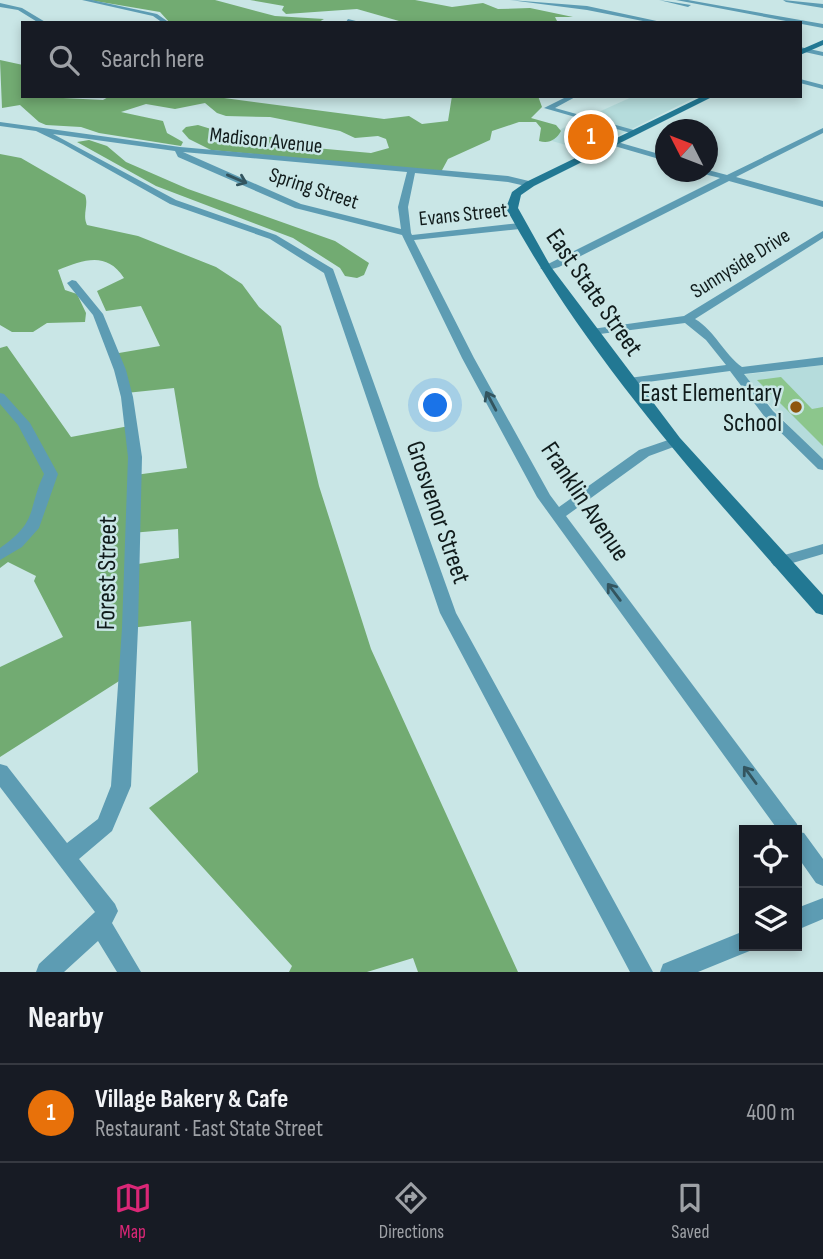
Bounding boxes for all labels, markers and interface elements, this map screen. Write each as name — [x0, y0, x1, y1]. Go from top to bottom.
search box — [21, 21, 802, 98]
icon: search — [45, 41, 83, 79]
text: Search here — [101, 44, 204, 75]
pin: 1 — [568, 111, 614, 163]
north arrow — [655, 119, 718, 182]
street label: Madison Avenue — [208, 122, 324, 159]
street label: Spring Street — [266, 162, 362, 215]
one-way arrow — [226, 173, 247, 186]
street label: Evans Street — [418, 197, 508, 232]
street label: East State Street — [539, 223, 649, 362]
street label: Sunnyside Drive — [686, 223, 795, 304]
place label: East Elementary School — [640, 378, 782, 439]
your location — [418, 388, 452, 422]
one-way arrow — [484, 392, 498, 412]
marker: East Elementary School — [788, 399, 804, 415]
street label: Franklin Avenue — [534, 436, 636, 567]
street label: Grosvenor Street — [399, 437, 476, 588]
street label: Forest Street — [91, 516, 124, 630]
one-way arrow — [607, 583, 622, 602]
one-way arrow — [742, 766, 757, 785]
map controls — [739, 825, 802, 951]
button: locate — [739, 825, 802, 888]
button: layers — [739, 888, 802, 951]
text: Nearby — [28, 1000, 104, 1036]
text: Village Bakery & Cafe — [95, 1084, 288, 1115]
text: 1 — [46, 1099, 56, 1127]
text: 400 m — [746, 1099, 795, 1127]
text: Restaurant · East State Street — [95, 1115, 323, 1143]
tab: Map — [114, 1179, 152, 1244]
tab: Directions — [379, 1179, 444, 1244]
tab: Saved — [671, 1179, 709, 1244]

